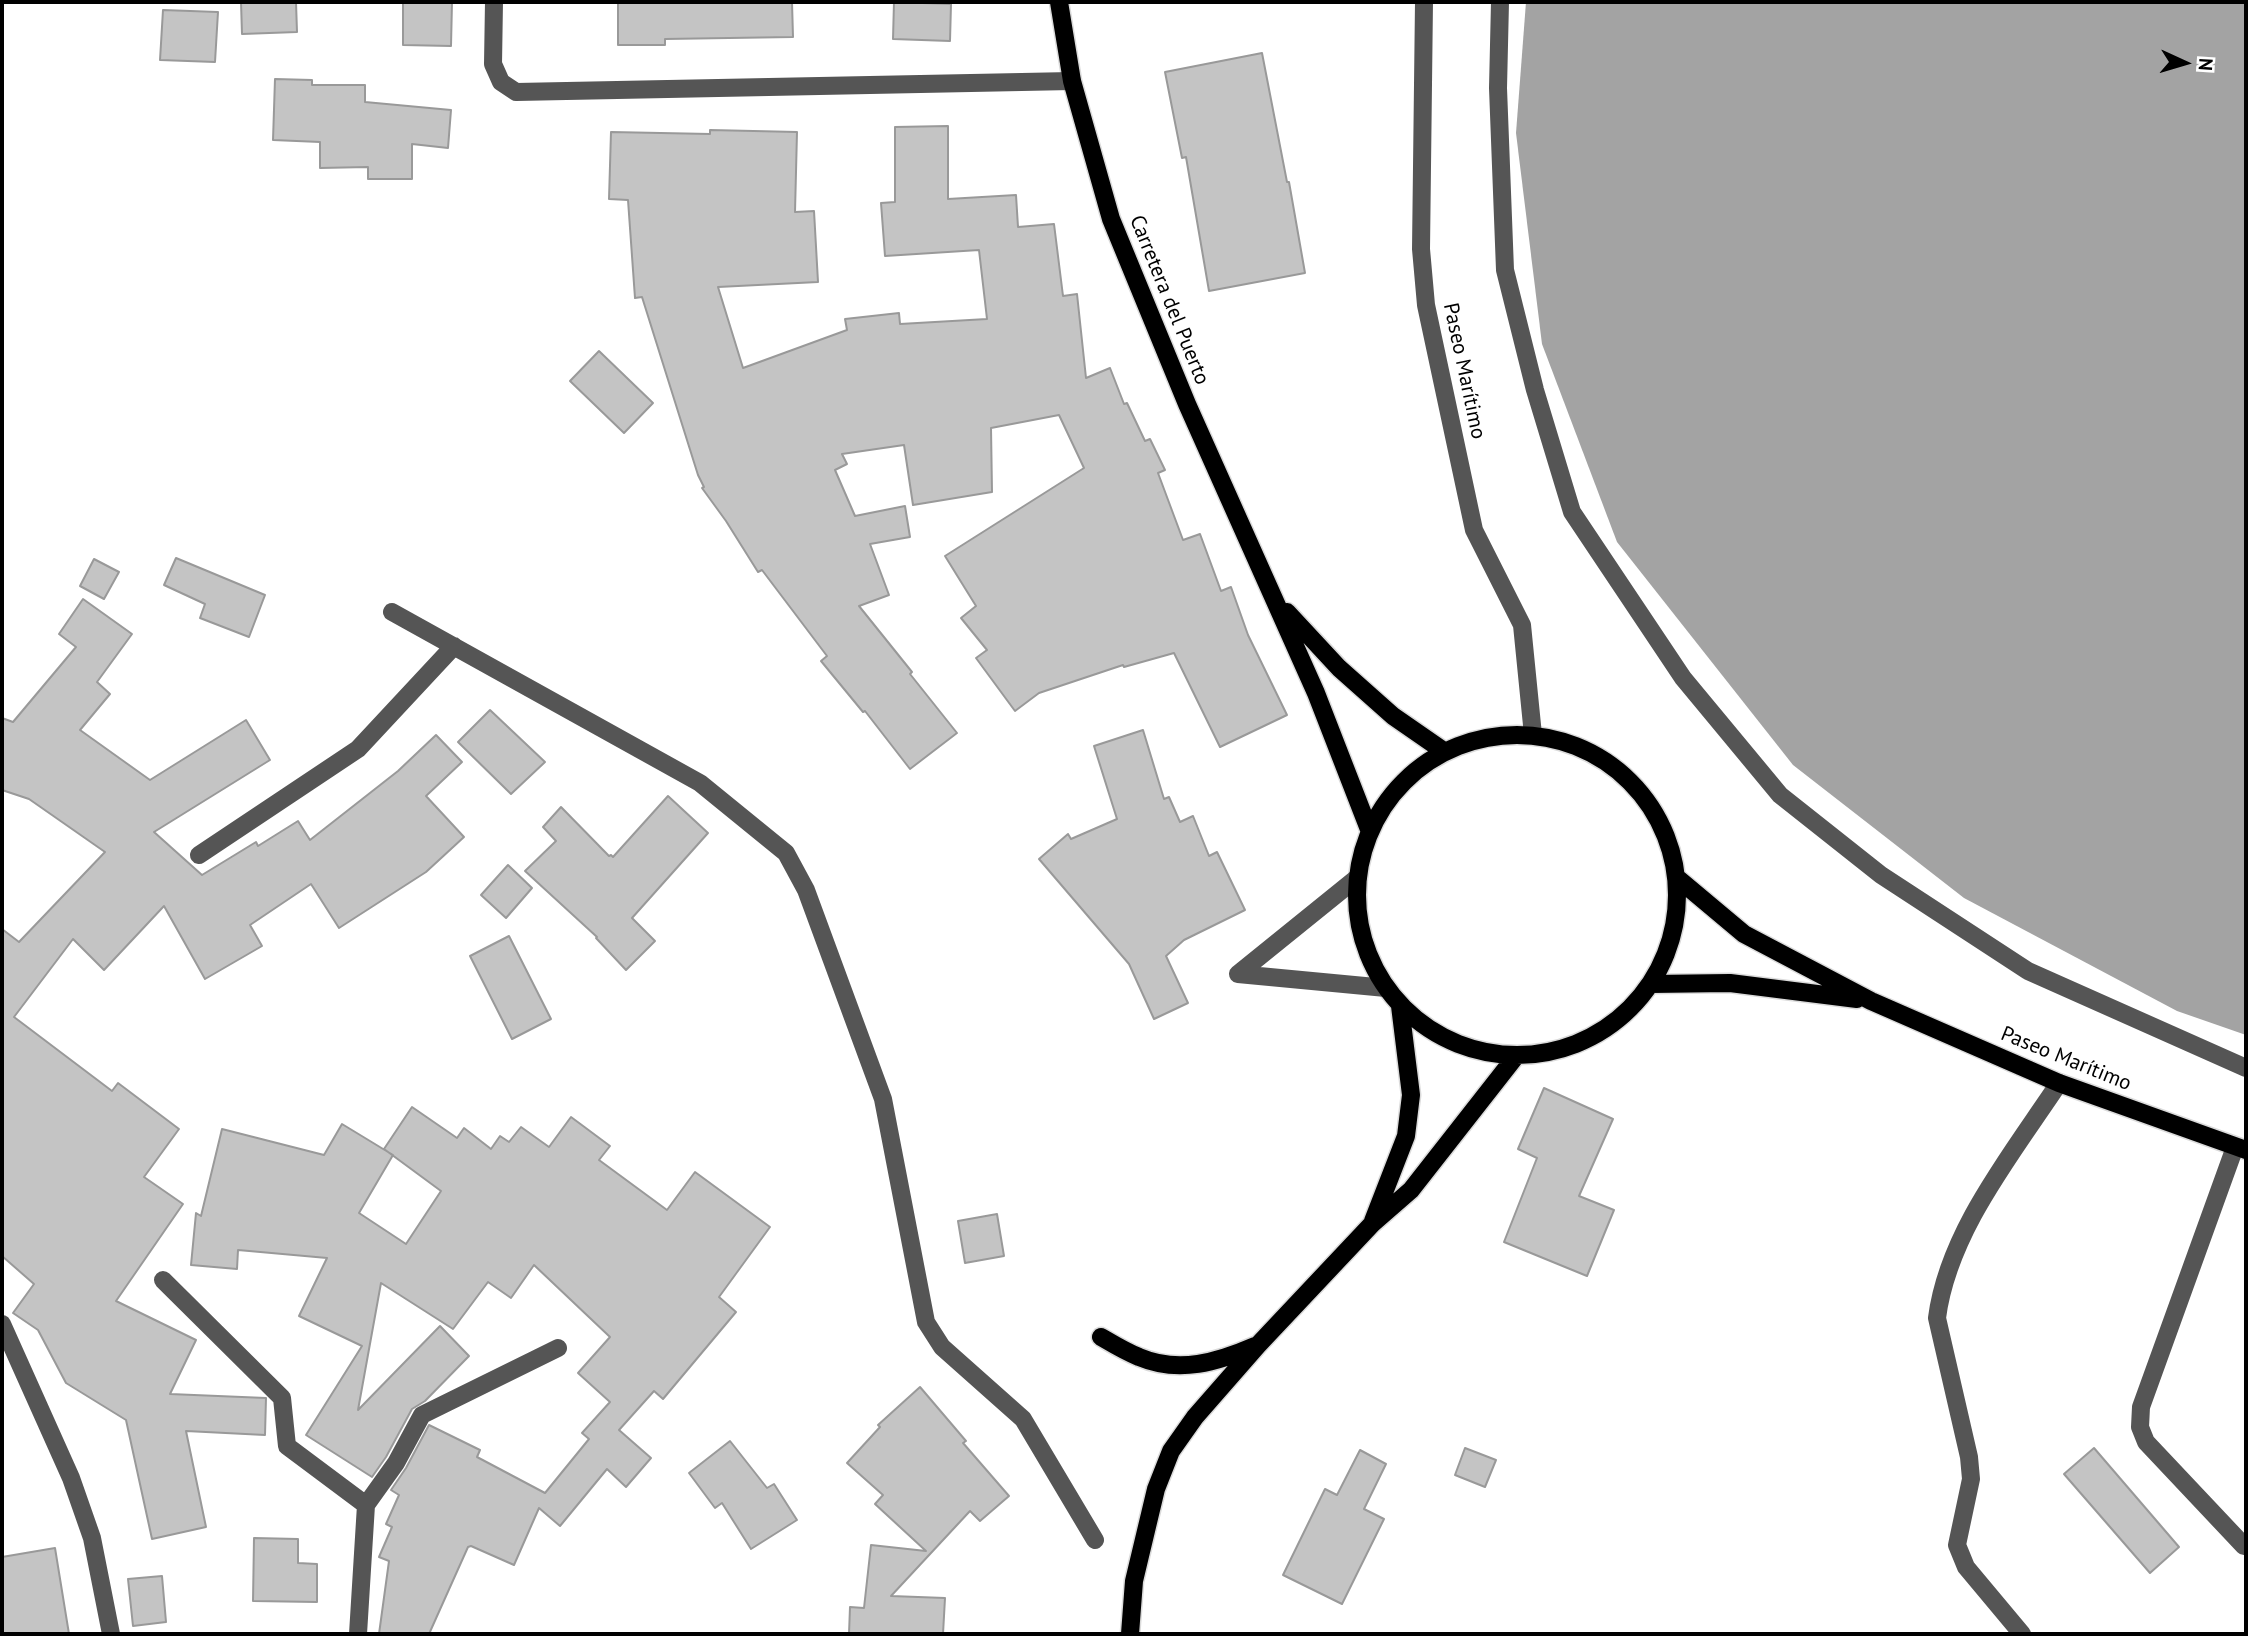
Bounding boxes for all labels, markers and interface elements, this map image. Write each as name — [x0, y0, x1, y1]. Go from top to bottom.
north arrow — [2150, 28, 2220, 98]
text: N — [2194, 57, 2218, 72]
street label: Carretera del Puerto — [1124, 212, 1214, 388]
street label: Paseo Marítimo — [1437, 301, 1491, 441]
street label: Paseo Marítimo — [1997, 1021, 2135, 1097]

